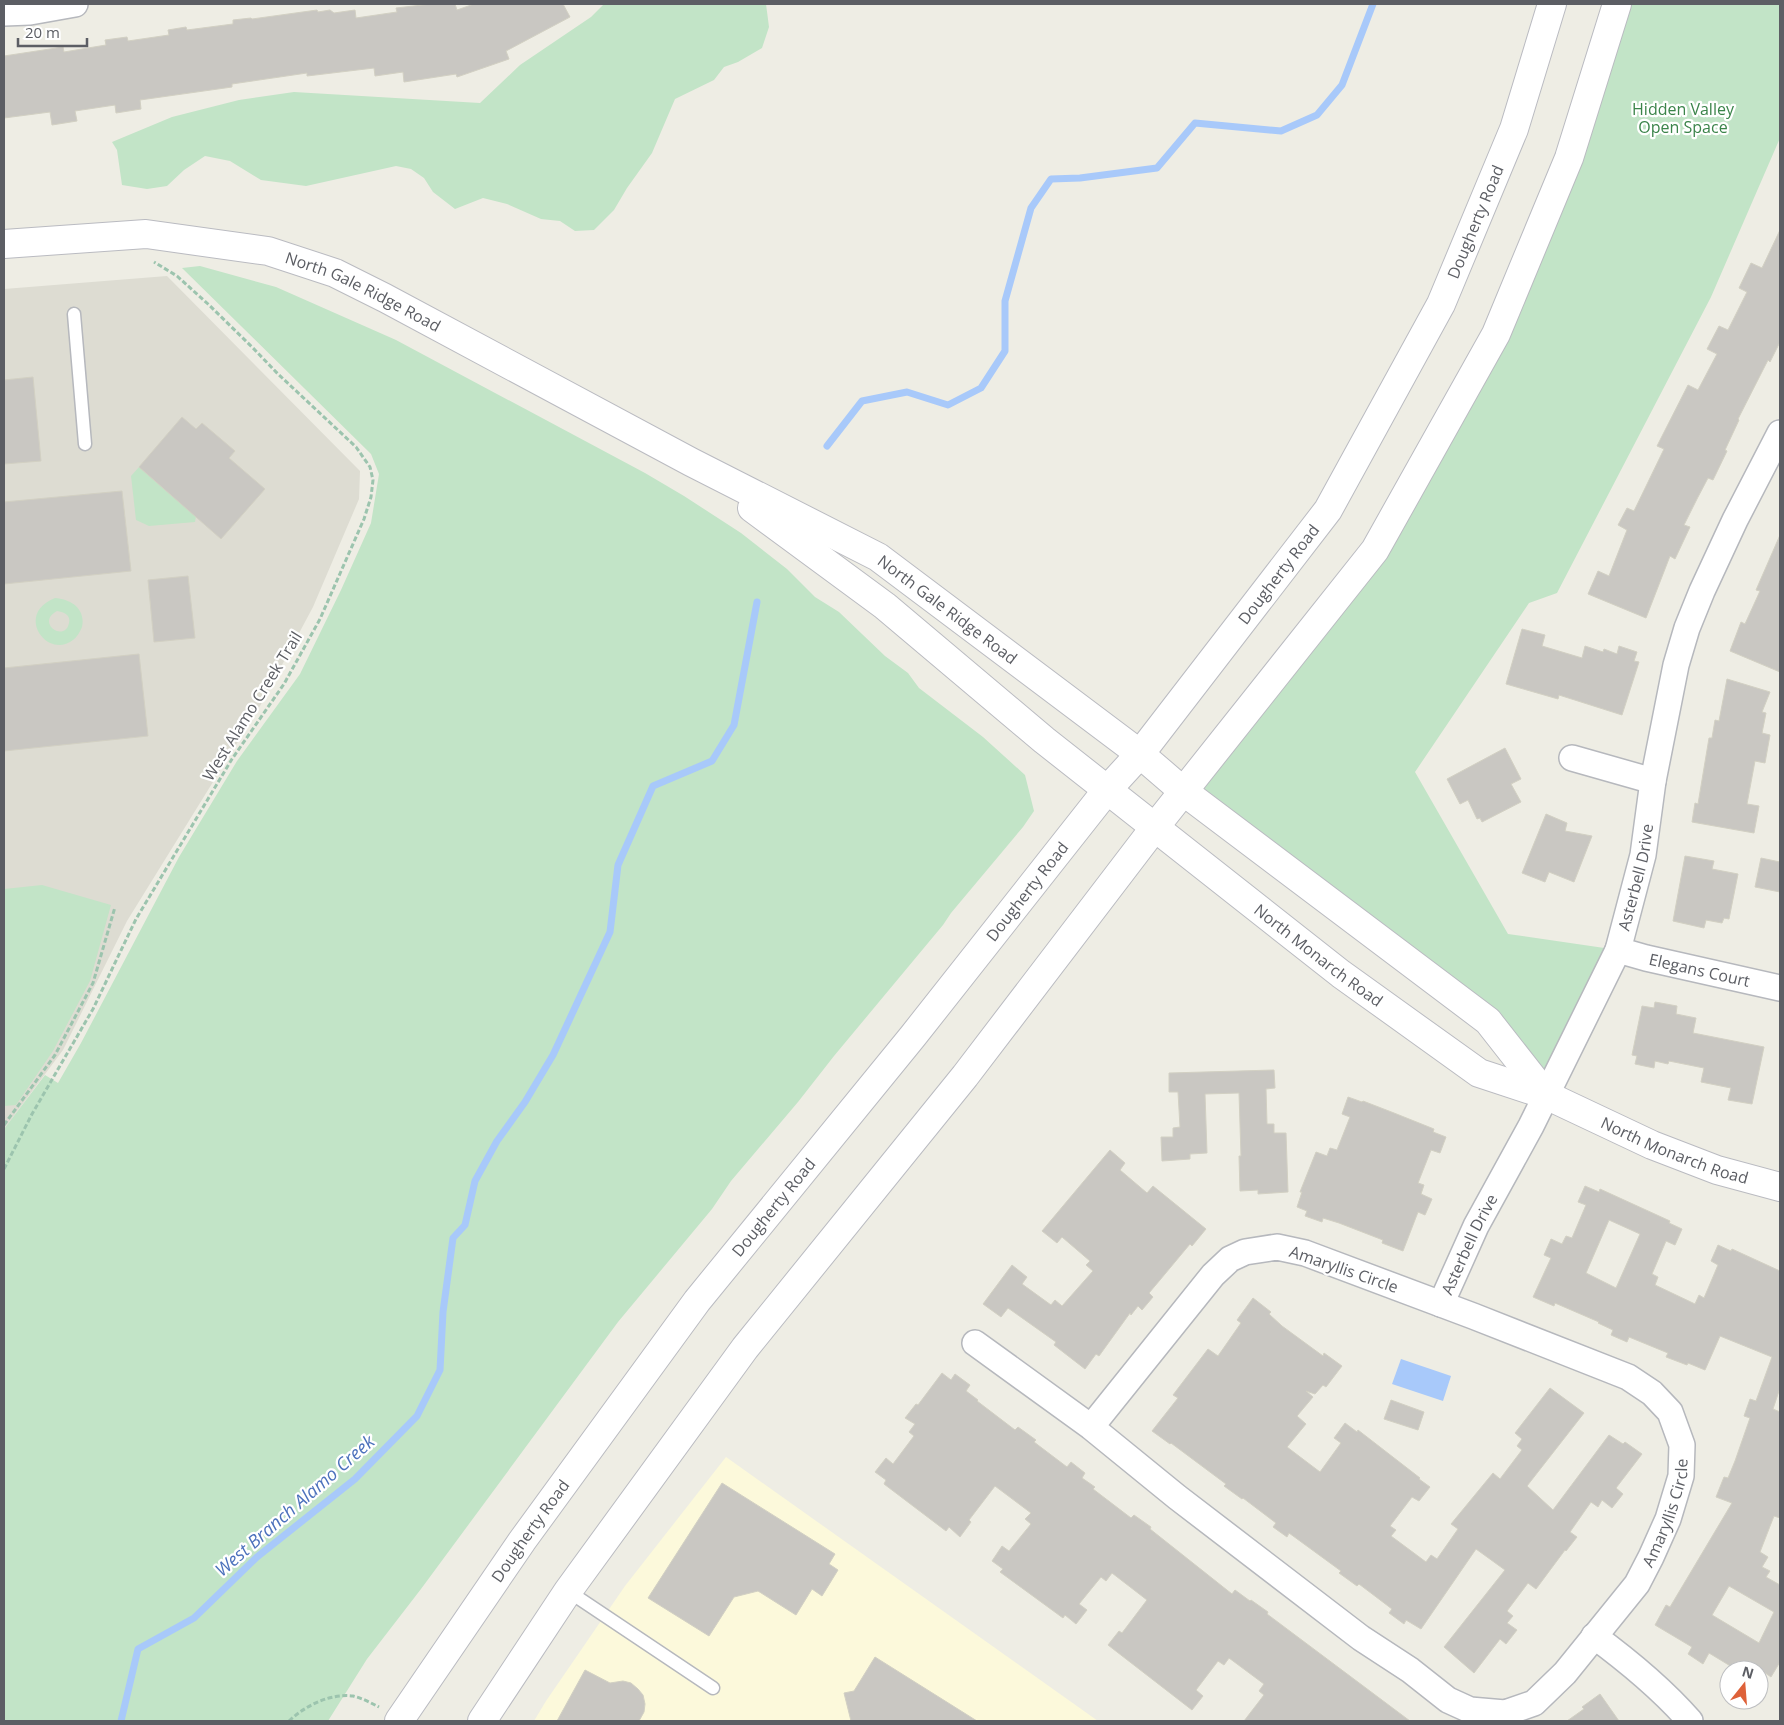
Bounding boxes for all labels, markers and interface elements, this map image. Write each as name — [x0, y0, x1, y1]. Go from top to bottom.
scale bar — [18, 15, 86, 47]
text: 20 m — [25, 22, 60, 42]
park label: Hidden Valley Open Space — [1632, 98, 1735, 138]
street label: Dougherty Road — [1442, 162, 1509, 282]
street label: North Gale Ridge Road — [282, 246, 445, 337]
street label: Dougherty Road — [1233, 520, 1324, 629]
street label: North Gale Ridge Road — [873, 550, 1022, 669]
street label: West Alamo Creek Trail — [197, 627, 307, 785]
street label: Asterbell Drive — [1613, 822, 1658, 933]
street label: Dougherty Road — [981, 837, 1073, 946]
street label: North Monarch Road — [1250, 899, 1387, 1012]
street label: Elegans Court — [1647, 948, 1752, 992]
street label: North Monarch Road — [1597, 1111, 1751, 1189]
street label: Dougherty Road — [727, 1153, 820, 1261]
street label: Asterbell Drive — [1436, 1190, 1503, 1298]
street label: Amaryllis Circle — [1287, 1240, 1401, 1298]
water label: West Branch Alamo Creek — [209, 1428, 380, 1581]
street label: Amaryllis Circle — [1637, 1458, 1693, 1571]
street label: Dougherty Road — [486, 1475, 574, 1586]
north arrow — [1719, 1660, 1769, 1710]
text: N — [1740, 1661, 1756, 1683]

